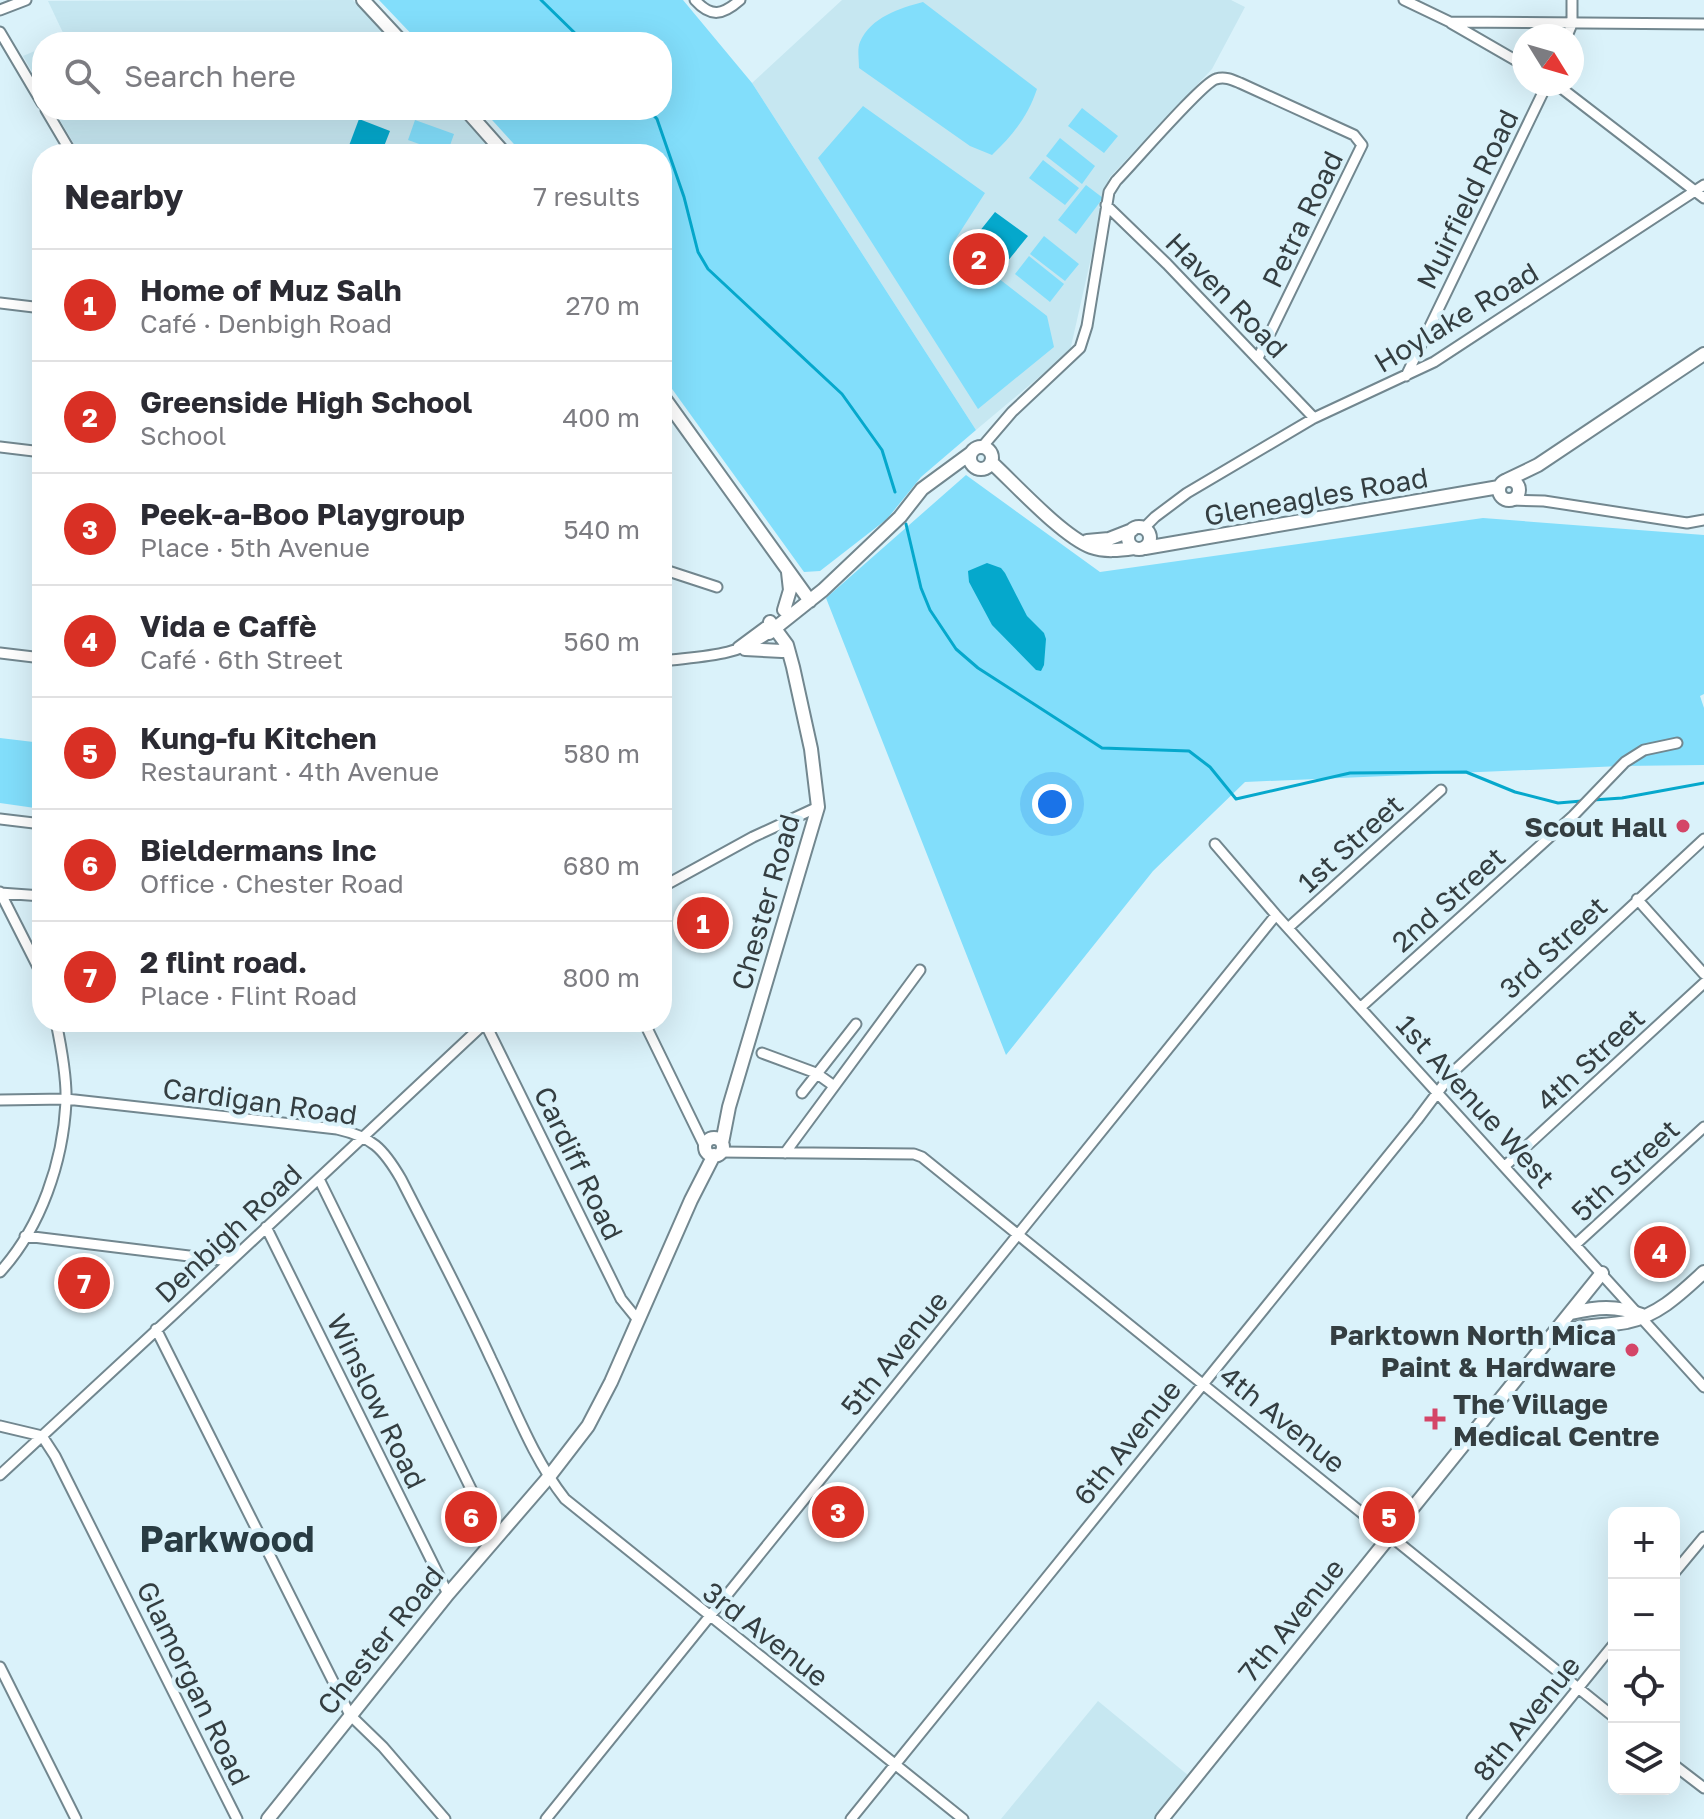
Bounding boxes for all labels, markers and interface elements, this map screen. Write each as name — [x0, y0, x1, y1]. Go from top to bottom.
north arrow — [1512, 24, 1584, 96]
search box — [32, 32, 672, 120]
icon: search — [60, 54, 104, 98]
text: Search here — [124, 58, 296, 94]
street label: Muirfield Road — [1409, 104, 1525, 294]
street label: Petra Road — [1255, 145, 1349, 293]
text: Nearby — [64, 176, 184, 216]
text: 7 results — [533, 181, 640, 212]
street label: Haven Road — [1159, 226, 1295, 364]
pin: 2 — [953, 229, 1005, 289]
street label: Hoylake Road — [1368, 255, 1544, 379]
text: Home of Muz Salh — [140, 272, 402, 308]
text: 1 — [83, 290, 97, 321]
text: 270 m — [566, 290, 640, 321]
text: Café · Denbigh Road — [140, 308, 392, 339]
text: Greenside High School — [140, 384, 472, 420]
text: 2 — [82, 402, 98, 433]
text: 400 m — [562, 402, 640, 433]
text: School — [140, 420, 226, 451]
street label: Gleneagles Road — [1202, 460, 1430, 532]
text: Peek-a-Boo Playgroup — [140, 496, 465, 532]
text: 3 — [82, 514, 98, 545]
text: 540 m — [563, 514, 640, 545]
text: Place · 5th Avenue — [140, 532, 370, 563]
text: Vida e Caffè — [140, 608, 317, 644]
text: 4 — [82, 626, 98, 657]
text: 560 m — [564, 626, 640, 657]
text: Café · 6th Street — [140, 644, 343, 675]
text: Kung-fu Kitchen — [140, 720, 377, 756]
text: 5 — [82, 738, 98, 769]
text: 580 m — [563, 738, 640, 769]
text: Restaurant · 4th Avenue — [140, 756, 439, 787]
your location — [1032, 784, 1072, 824]
street label: 1st Street — [1291, 787, 1409, 899]
street label: Chester Road — [724, 810, 806, 994]
place label: Scout Hall — [1524, 810, 1667, 843]
marker: Scout Hall — [1674, 817, 1692, 835]
text: Bieldermans Inc — [140, 832, 377, 868]
street label: 2nd Street — [1385, 840, 1511, 958]
text: 6 — [82, 850, 98, 881]
text: 680 m — [563, 850, 640, 881]
text: Office · Chester Road — [140, 868, 404, 899]
street label: 3rd Street — [1493, 889, 1613, 1005]
pin: 1 — [677, 893, 729, 953]
text: 2 flint road. — [140, 944, 307, 980]
text: 7 — [83, 962, 97, 993]
text: 800 m — [562, 962, 640, 993]
text: Place · Flint Road — [140, 980, 357, 1011]
street label: 4th Street — [1529, 1001, 1651, 1117]
street label: 1st Avenue West — [1390, 1008, 1562, 1194]
street label: Cardigan Road — [161, 1071, 359, 1131]
street label: Cardiff Road — [528, 1081, 630, 1245]
street label: 5th Street — [1565, 1112, 1685, 1228]
street label: Denbigh Road — [148, 1157, 308, 1309]
pin: 4 — [1634, 1222, 1686, 1282]
pin: 7 — [58, 1253, 110, 1313]
street label: 5th Avenue — [834, 1284, 954, 1422]
street label: Winslow Road — [321, 1308, 433, 1494]
place label: Parktown North Mica Paint & Hardware — [1329, 1318, 1616, 1383]
marker: Parktown North Mica Paint & Hardware — [1623, 1341, 1641, 1359]
street label: 4th Avenue — [1214, 1359, 1352, 1479]
street label: 6th Avenue — [1067, 1373, 1187, 1511]
place label: The Village Medical Centre — [1453, 1387, 1660, 1452]
marker: The Village Medical Centre — [1424, 1408, 1446, 1430]
pin: 3 — [812, 1482, 864, 1542]
pin: 6 — [445, 1487, 497, 1547]
pin: 5 — [1363, 1487, 1415, 1547]
map controls — [1608, 1507, 1680, 1795]
button: + — [1608, 1507, 1680, 1579]
district label: Parkwood — [140, 1517, 314, 1560]
street label: 7th Avenue — [1231, 1552, 1351, 1688]
street label: Chester Road — [310, 1559, 450, 1721]
street label: 3rd Avenue — [697, 1575, 835, 1693]
street label: Glamorgan Road — [130, 1576, 258, 1790]
button: − — [1608, 1579, 1680, 1651]
street label: 8th Avenue — [1466, 1649, 1586, 1787]
button: locate — [1608, 1651, 1680, 1723]
button: layers — [1608, 1723, 1680, 1795]

